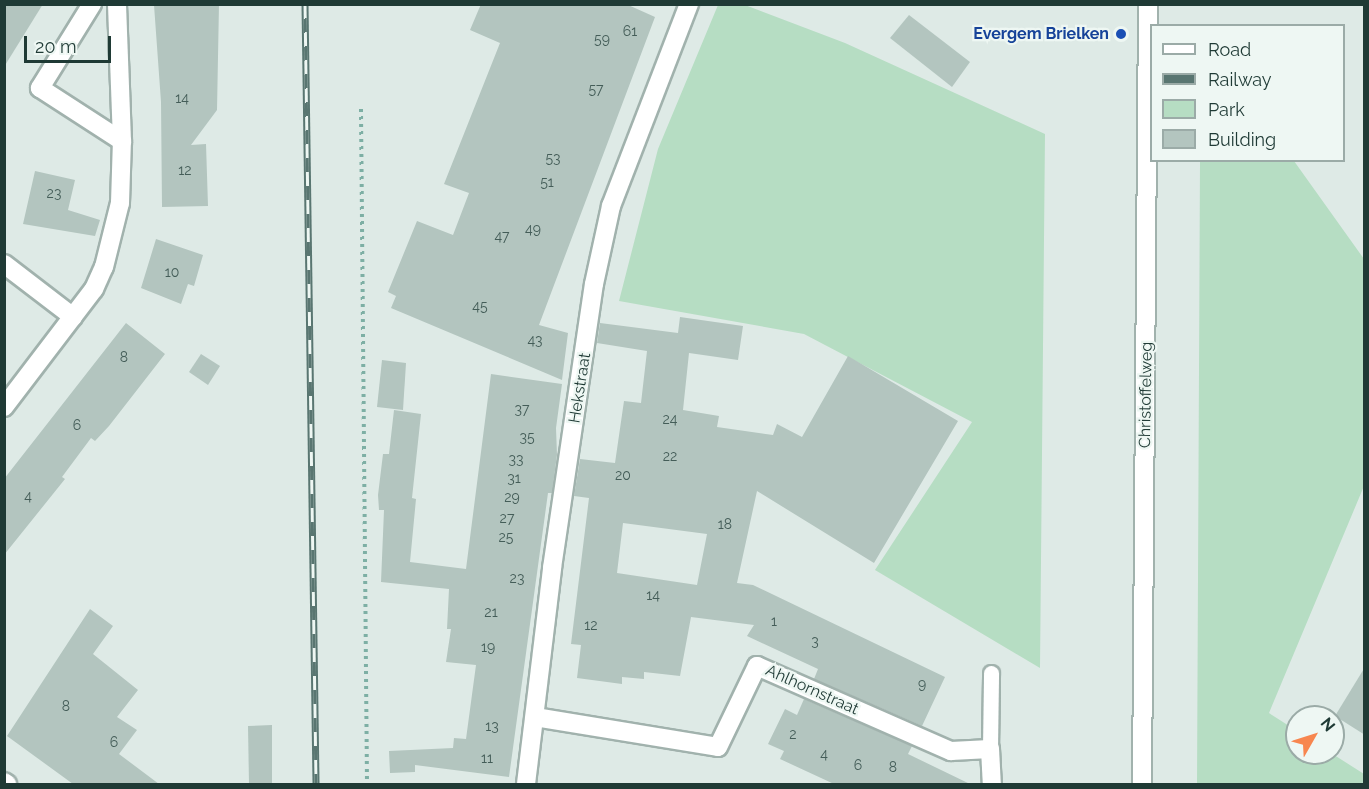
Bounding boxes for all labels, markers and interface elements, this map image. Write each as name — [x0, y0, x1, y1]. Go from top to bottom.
house number: 61 — [623, 23, 637, 39]
scale bar — [27, 24, 114, 62]
place label: Evergem Brielken — [973, 24, 1109, 44]
legend — [1150, 24, 1345, 162]
marker: Evergem Brielken — [1114, 27, 1128, 41]
house number: 59 — [594, 31, 610, 47]
text: 20 m — [35, 36, 77, 57]
text: Road — [1208, 39, 1251, 60]
text: Railway — [1208, 69, 1272, 90]
house number: 57 — [588, 81, 604, 97]
house number: 14 — [175, 90, 189, 106]
text: Park — [1208, 99, 1245, 120]
text: Building — [1208, 129, 1276, 150]
house number: 53 — [545, 150, 561, 166]
house number: 12 — [178, 162, 192, 178]
house number: 51 — [540, 174, 554, 190]
house number: 23 — [47, 185, 61, 201]
house number: 49 — [525, 221, 541, 237]
house number: 47 — [494, 228, 510, 244]
house number: 10 — [165, 264, 179, 280]
house number: 45 — [472, 298, 488, 314]
house number: 43 — [527, 332, 543, 348]
street label: Christoffelweg — [1135, 342, 1157, 448]
house number: 8 — [120, 349, 128, 365]
street label: Hekstraat — [565, 351, 595, 425]
house number: 37 — [515, 401, 529, 417]
house number: 24 — [663, 411, 677, 427]
house number: 6 — [73, 417, 81, 433]
house number: 35 — [519, 429, 535, 445]
house number: 22 — [663, 448, 677, 464]
house number: 33 — [509, 451, 523, 467]
house number: 20 — [615, 467, 631, 483]
house number: 31 — [507, 470, 521, 486]
house number: 4 — [24, 488, 32, 504]
house number: 29 — [504, 489, 520, 505]
house number: 27 — [500, 510, 514, 526]
house number: 18 — [718, 516, 732, 532]
house number: 25 — [499, 529, 513, 545]
house number: 23 — [510, 570, 524, 586]
house number: 14 — [646, 587, 660, 603]
house number: 21 — [484, 604, 498, 620]
house number: 1 — [771, 613, 777, 629]
house number: 12 — [584, 617, 598, 633]
house number: 3 — [811, 633, 819, 649]
house number: 19 — [481, 639, 495, 655]
street label: Ahlhornstraat — [763, 661, 861, 719]
house number: 9 — [918, 676, 926, 692]
house number: 8 — [62, 698, 70, 714]
north arrow — [1285, 705, 1345, 765]
text: N — [1317, 714, 1339, 735]
house number: 13 — [485, 718, 499, 734]
house number: 2 — [789, 726, 797, 742]
house number: 6 — [110, 734, 118, 750]
house number: 4 — [820, 746, 828, 762]
house number: 11 — [481, 750, 493, 766]
house number: 6 — [854, 757, 862, 773]
house number: 8 — [889, 759, 897, 775]

